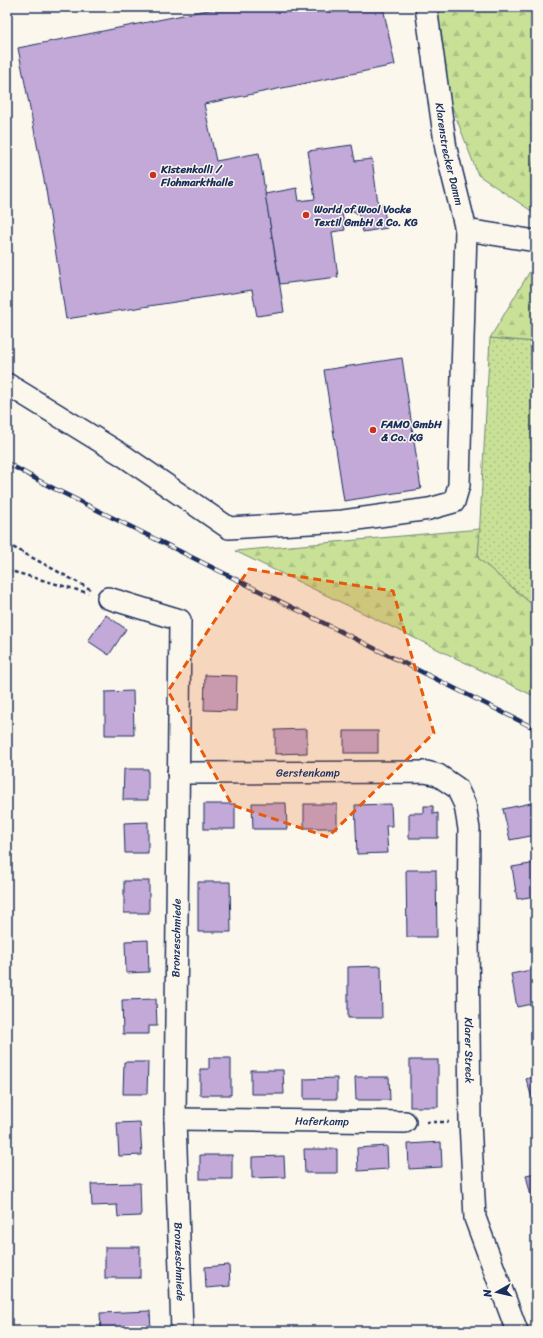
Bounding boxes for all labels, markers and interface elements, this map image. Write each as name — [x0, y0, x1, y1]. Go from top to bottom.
street label: Klarenstrecker Damm — [430, 101, 469, 208]
place label: Kistenkolli / Flohmarkthalle — [160, 160, 234, 192]
marker: Kistenkolli / Flohmarkthalle — [148, 170, 158, 180]
place label: World of Wool Vocke Textil GmbH & Co. KG — [314, 200, 418, 232]
marker: World of Wool Vocke Textil GmbH & Co. KG — [301, 210, 311, 220]
place label: FAMO GmbH & Co. KG — [380, 415, 442, 447]
marker: FAMO GmbH & Co. KG — [368, 425, 378, 435]
street label: Gerstenkamp — [276, 763, 340, 783]
street label: Bronzeschmiede — [166, 898, 187, 978]
street label: Klarer Streck — [459, 1017, 479, 1084]
street label: Haferkamp — [295, 1112, 349, 1131]
street label: Bronzeschmiede — [168, 1222, 190, 1302]
north arrow — [477, 1272, 517, 1312]
text: N — [478, 1288, 498, 1299]

